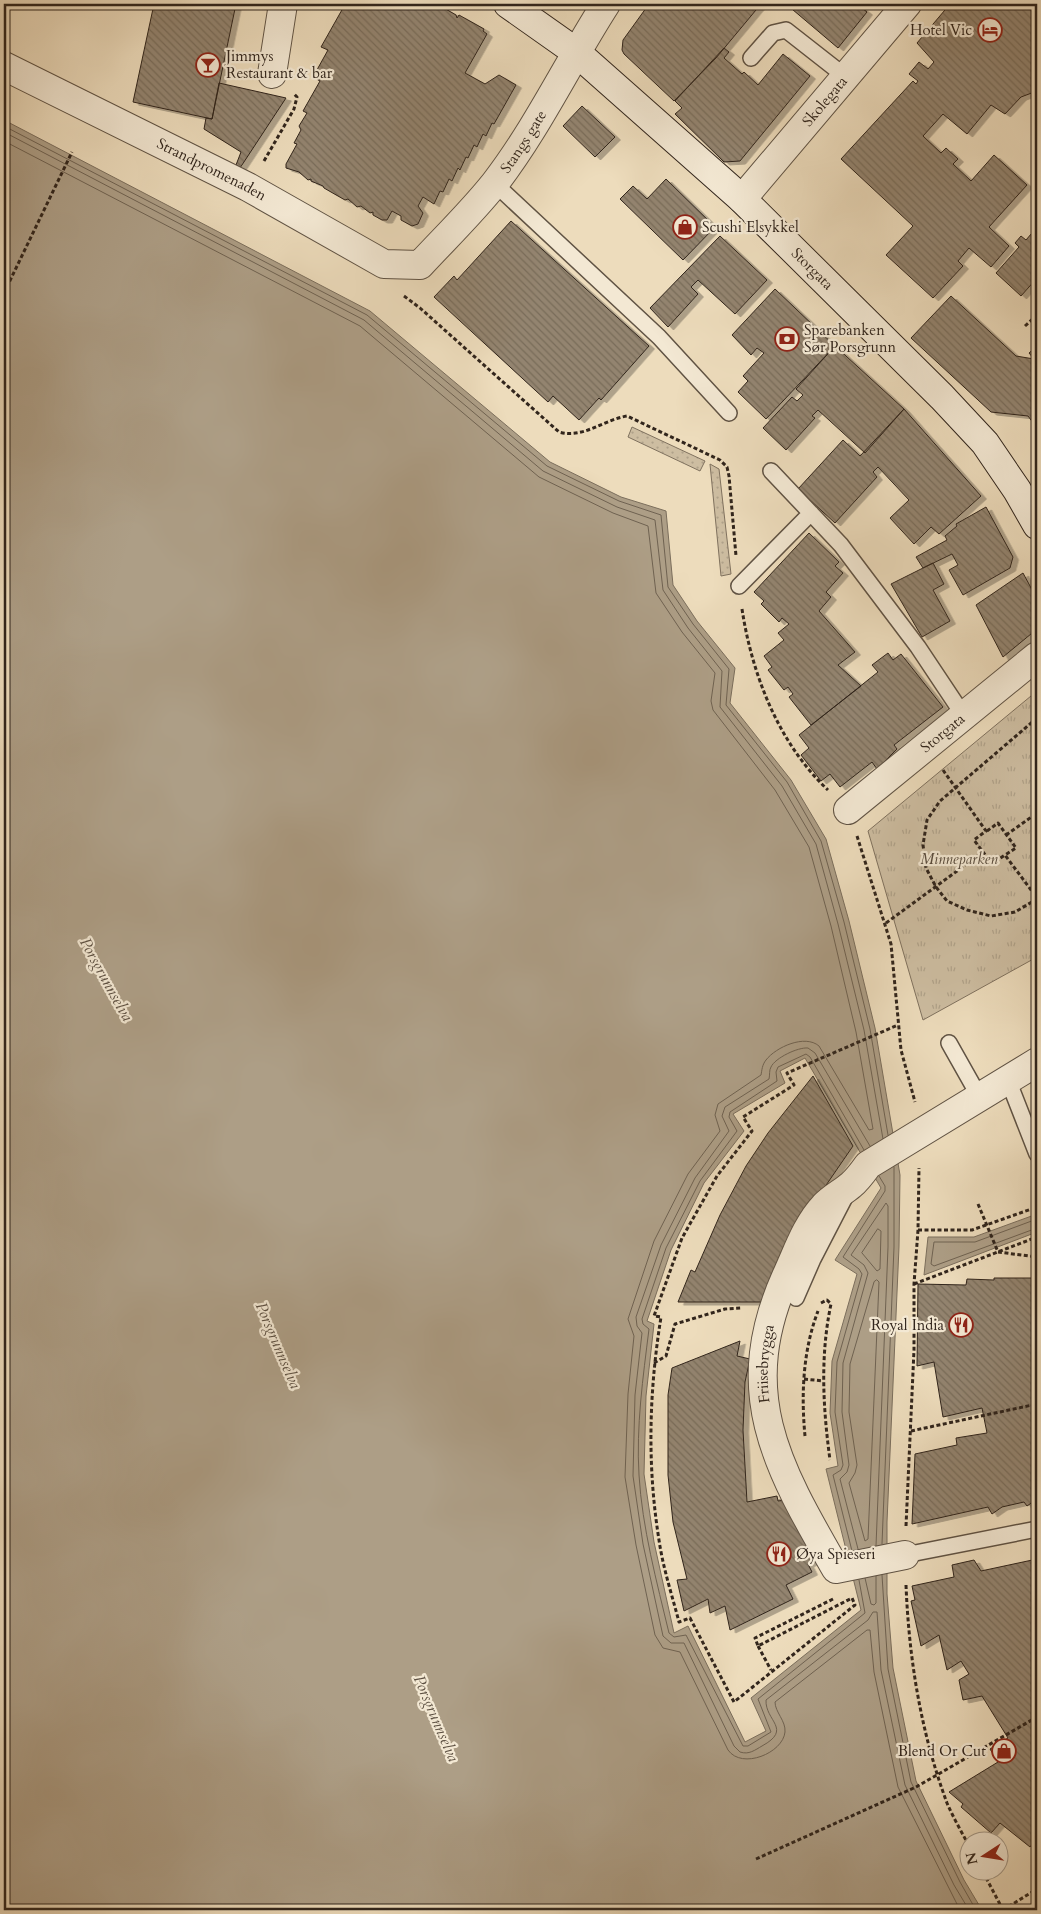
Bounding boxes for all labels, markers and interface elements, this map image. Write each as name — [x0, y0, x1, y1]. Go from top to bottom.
hotel icon: Hotel Vic — [977, 17, 1003, 43]
place label: Hotel Vic — [910, 20, 972, 40]
place label: Jimmys Restaurant & bar — [224, 46, 333, 83]
bar icon: Jimmys Restaurant & bar — [195, 52, 221, 78]
street label: Skolegata — [798, 71, 852, 131]
street label: Stangs gate — [496, 106, 551, 177]
street label: Strandpromenaden — [154, 133, 271, 206]
shop icon: Scushi Elsykkel — [672, 214, 698, 240]
place label: Scushi Elsykkel — [702, 217, 799, 237]
street label: Storgata — [787, 243, 838, 294]
place label: Sparebanken Sør Porsgrunn — [804, 320, 897, 357]
bank icon: Sparebanken Sør Porsgrunn — [774, 326, 800, 352]
street label: Storgata — [916, 708, 969, 757]
park label: Minneparken — [920, 849, 998, 869]
water label: Porsgrunnselva — [74, 934, 138, 1025]
water label: Porsgrunnselva — [250, 1299, 306, 1392]
restaurant icon: Royal India — [948, 1312, 974, 1338]
place label: Royal India — [871, 1315, 945, 1335]
street label: Friisebrygga — [753, 1322, 779, 1404]
restaurant icon: Øya Spieseri — [766, 1541, 792, 1567]
place label: Øya Spieseri — [796, 1544, 875, 1564]
water label: Porsgrunnselva — [408, 1672, 464, 1765]
shop icon: Blend Or Cut — [991, 1738, 1017, 1764]
place label: Blend Or Cut — [898, 1741, 986, 1761]
north arrow — [958, 1832, 1008, 1882]
text: N — [961, 1851, 982, 1867]

